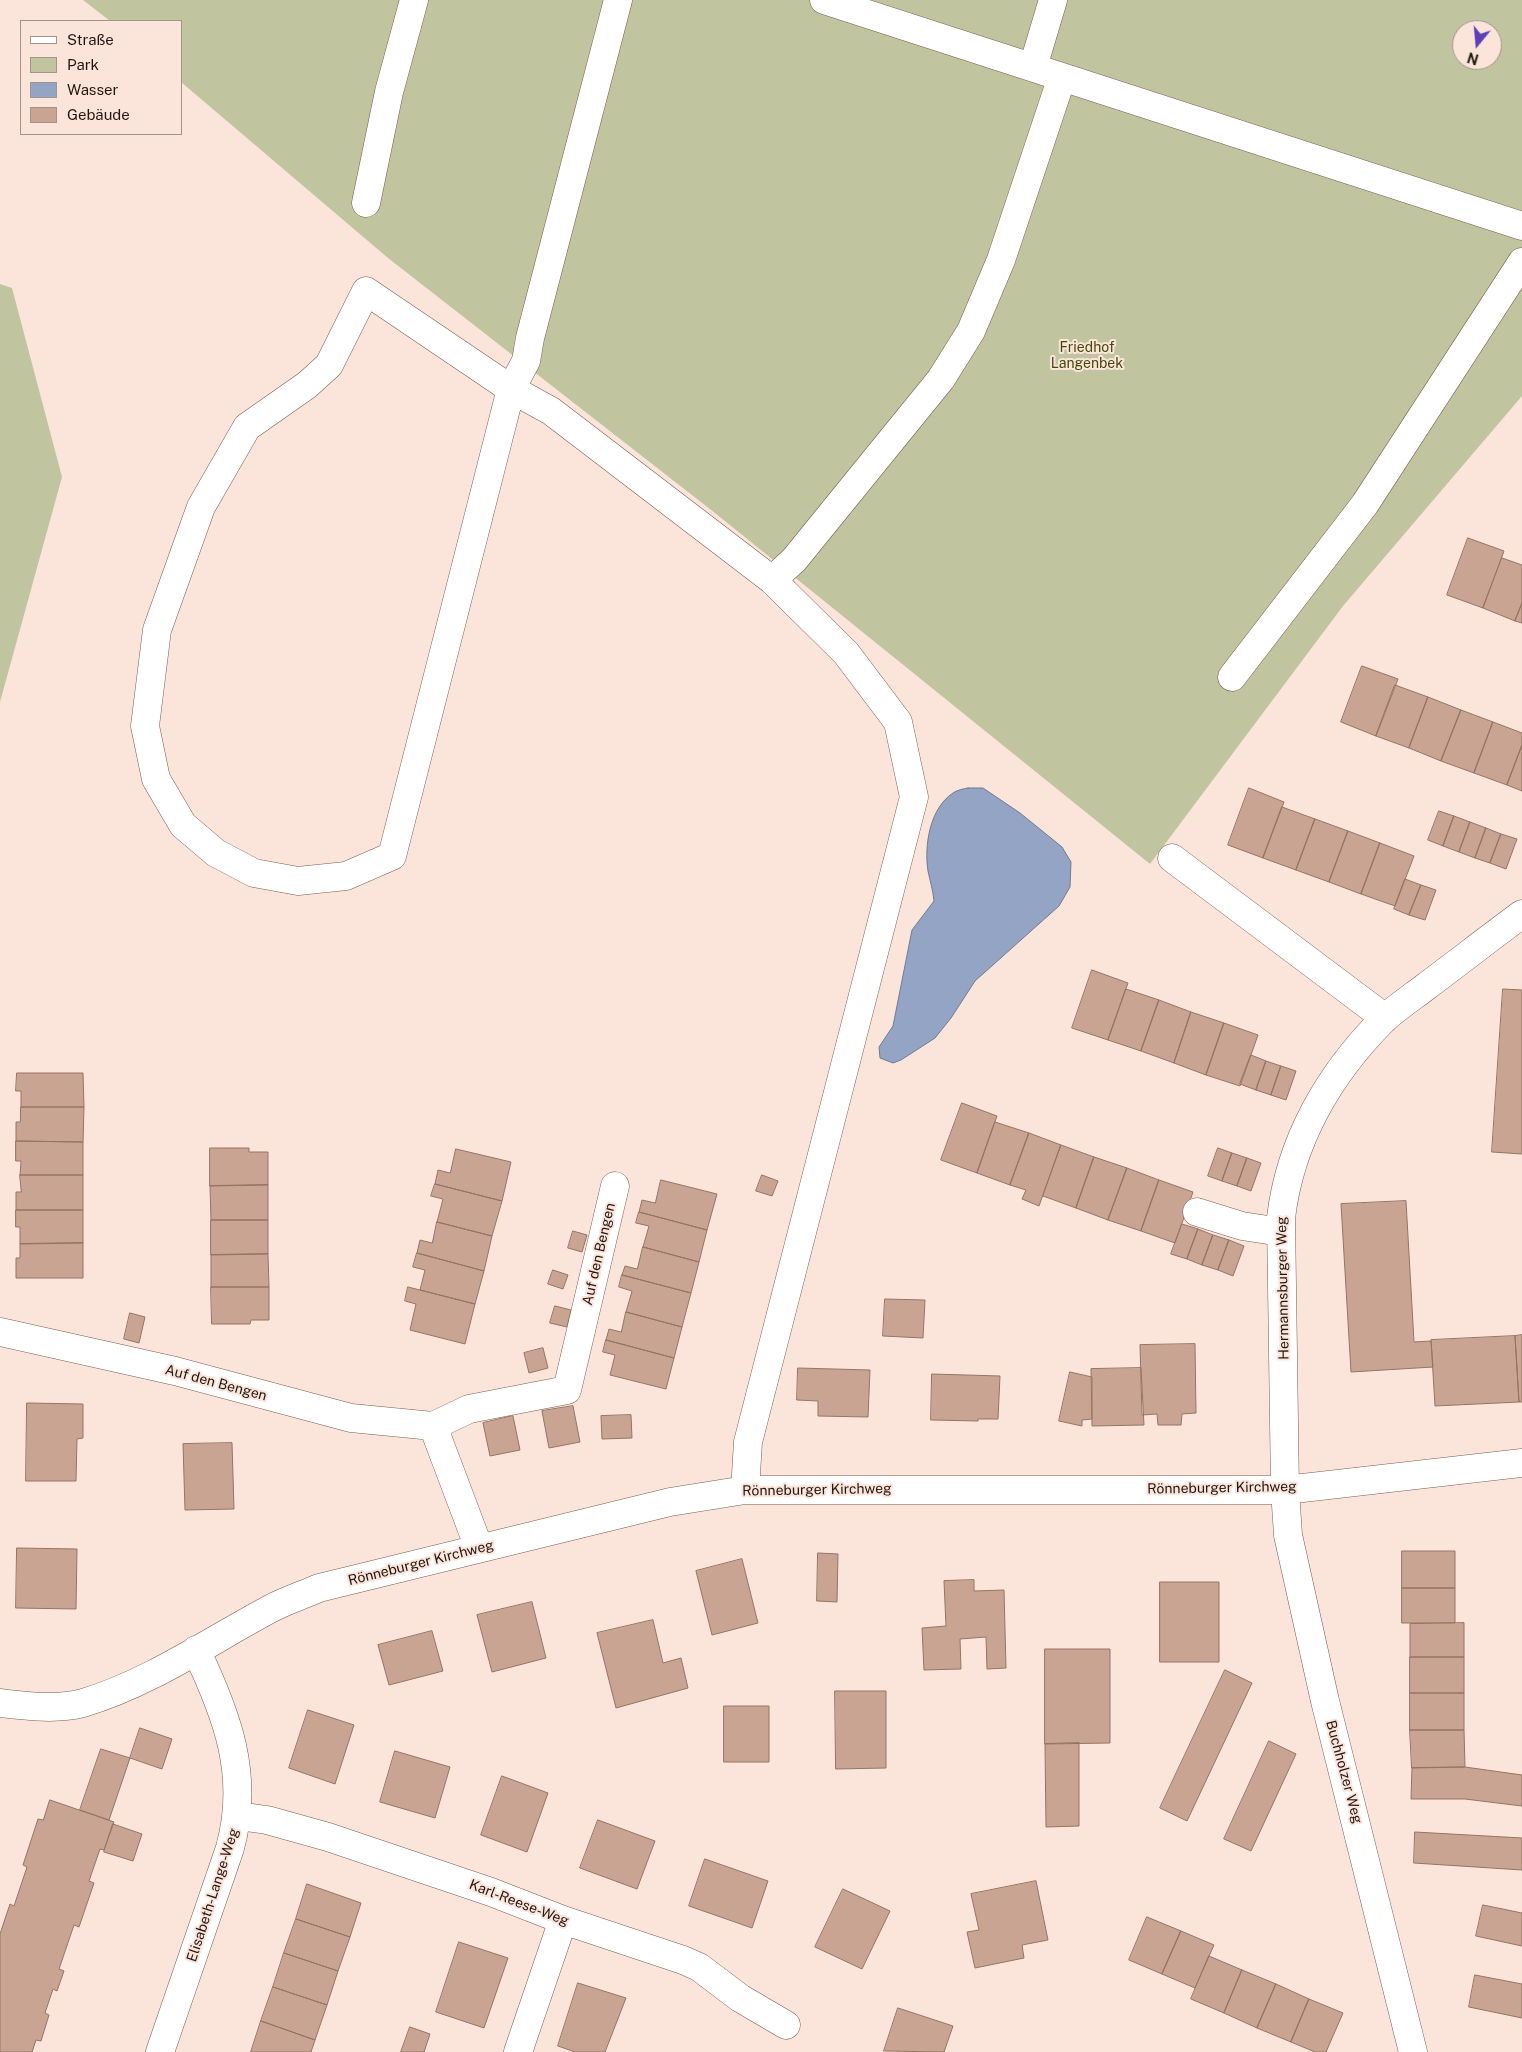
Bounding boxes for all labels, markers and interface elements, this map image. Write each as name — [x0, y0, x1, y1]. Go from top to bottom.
legend — [20, 20, 182, 135]
north arrow — [1452, 20, 1502, 70]
text: Straße — [67, 31, 114, 48]
text: N — [1465, 49, 1480, 68]
text: Park — [67, 56, 99, 73]
text: Wasser — [67, 81, 118, 98]
text: Gebäude — [67, 106, 130, 123]
park label: Friedhof Langenbek — [1051, 340, 1123, 372]
street label: Auf den Bengen — [579, 1201, 619, 1307]
street label: Hermannsburger Weg — [1273, 1216, 1293, 1360]
street label: Auf den Bengen — [163, 1361, 269, 1405]
street label: Rönneburger Kirchweg — [1147, 1478, 1297, 1498]
street label: Rönneburger Kirchweg — [742, 1480, 892, 1500]
street label: Rönneburger Kirchweg — [346, 1537, 496, 1589]
street label: Buchholzer Weg — [1322, 1719, 1366, 1825]
street label: Elisabeth-Lange-Weg — [183, 1826, 243, 1964]
street label: Karl-Reese-Weg — [467, 1876, 571, 1930]

